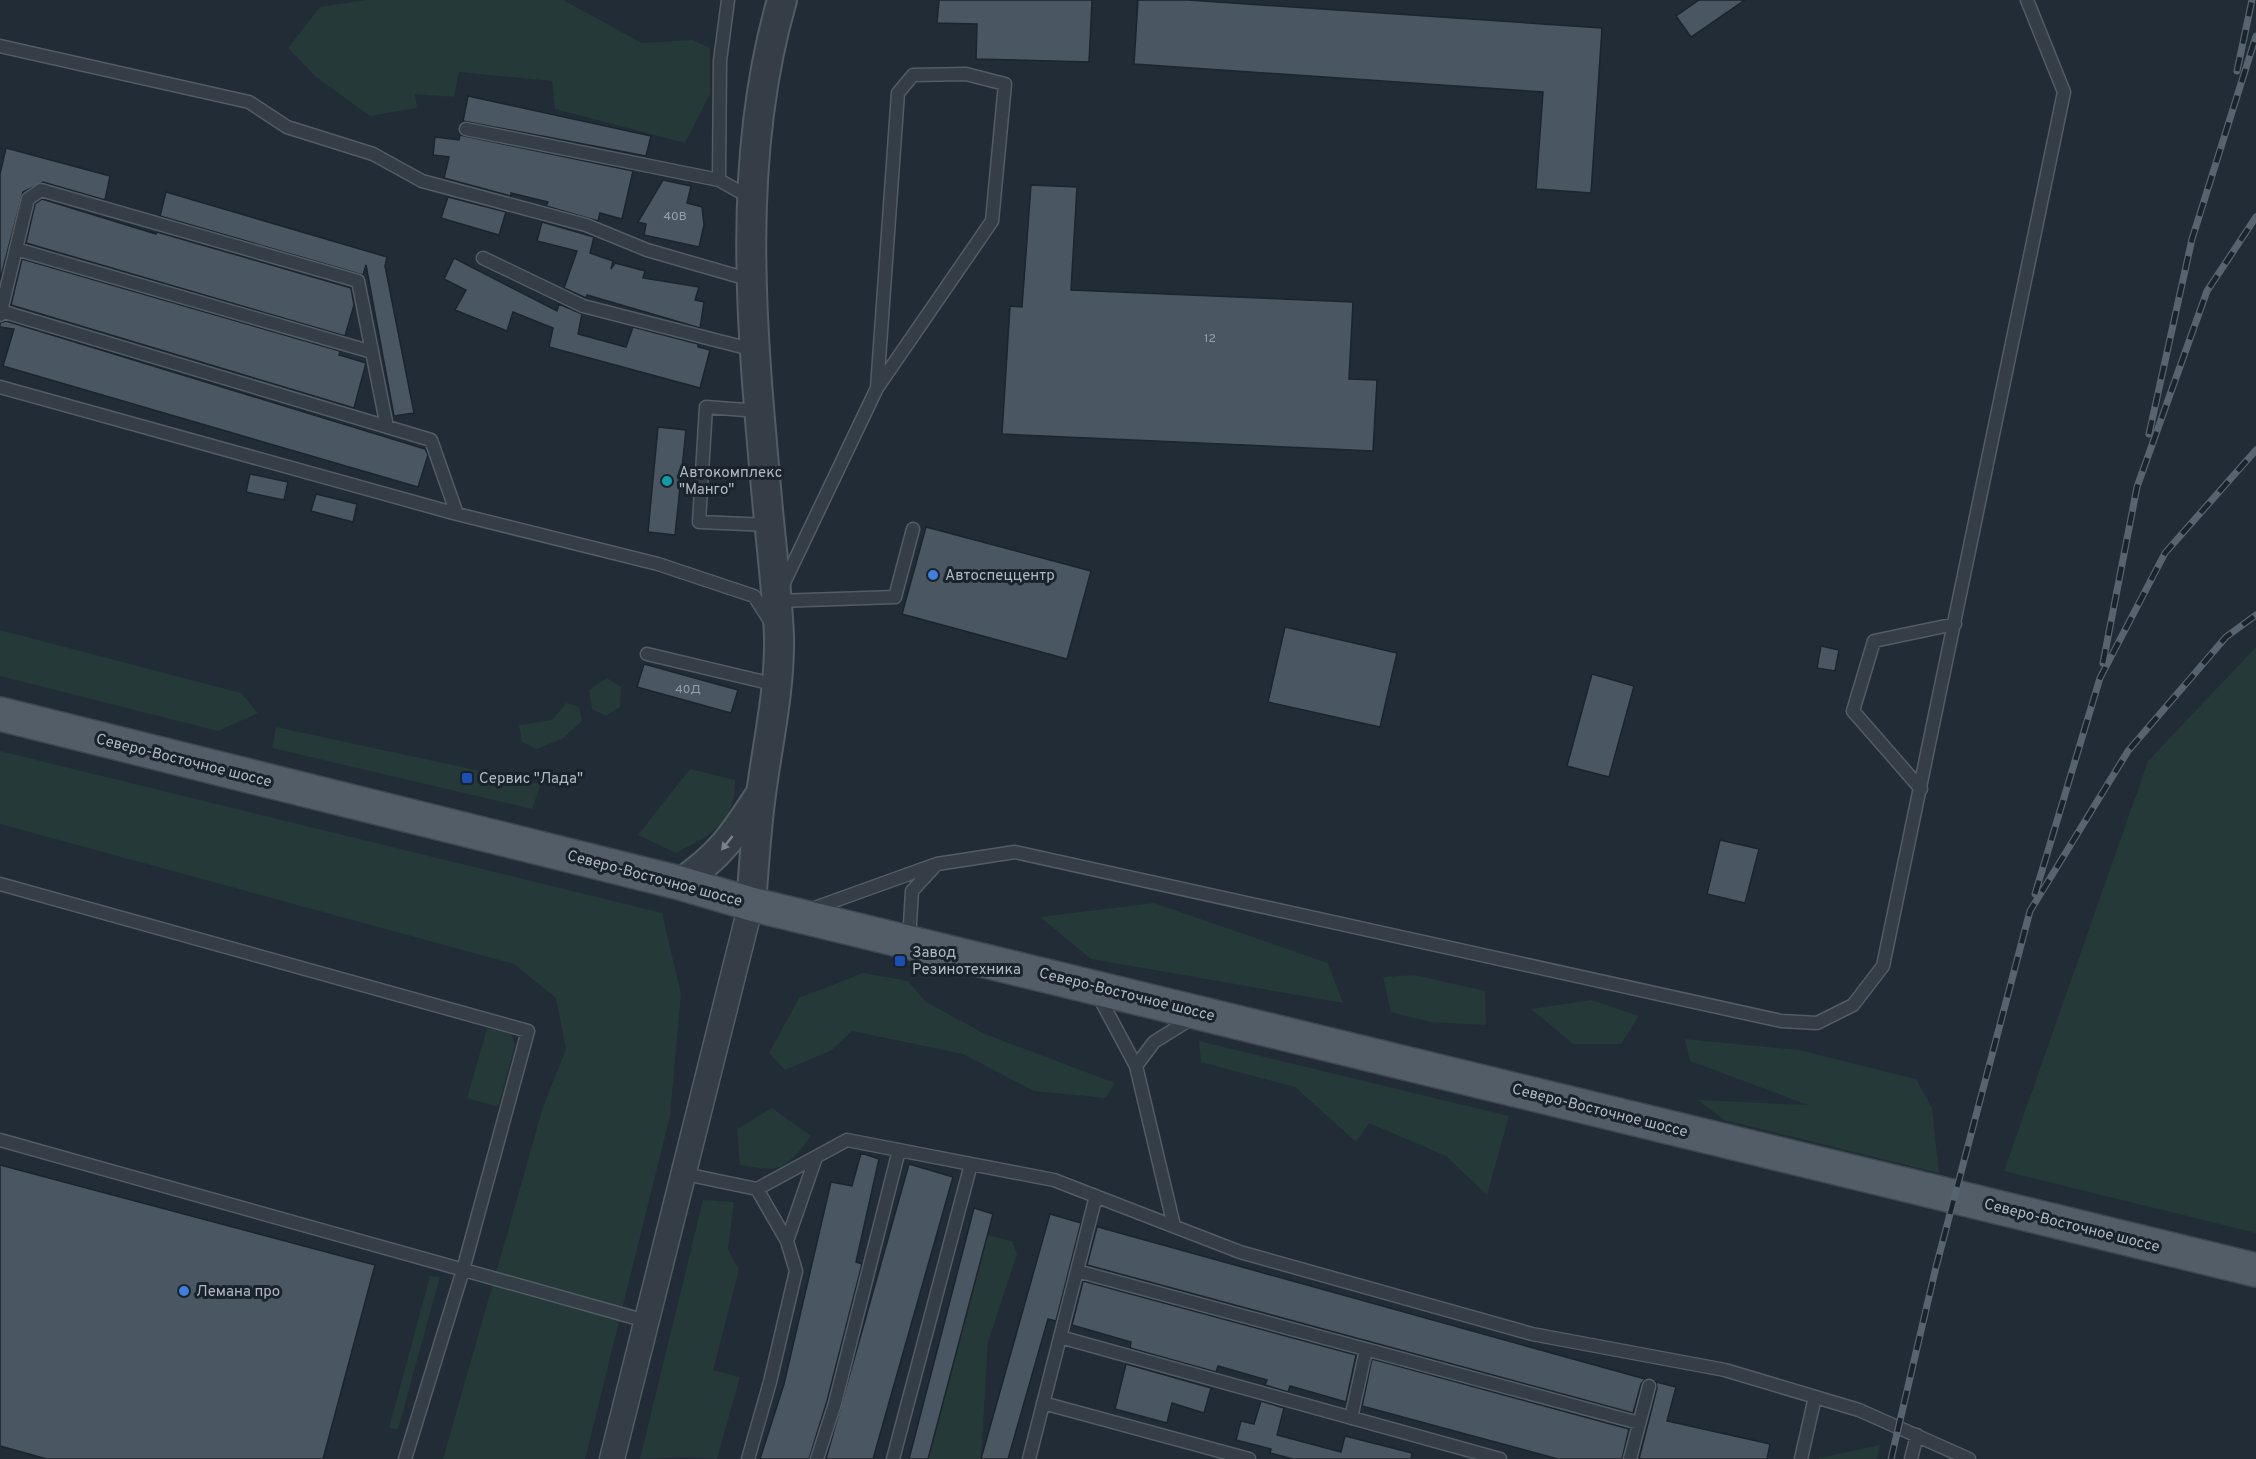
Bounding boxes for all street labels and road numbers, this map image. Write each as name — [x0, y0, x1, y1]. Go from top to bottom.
street label: Северо-Восточное шоссе — [94, 730, 273, 793]
street label: Северо-Восточное шоссе — [565, 847, 744, 912]
street label: Северо-Восточное шоссе — [1037, 964, 1216, 1027]
street label: Северо-Восточное шоссе — [1510, 1080, 1689, 1143]
street label: Северо-Восточное шоссе — [1982, 1195, 2161, 1258]

